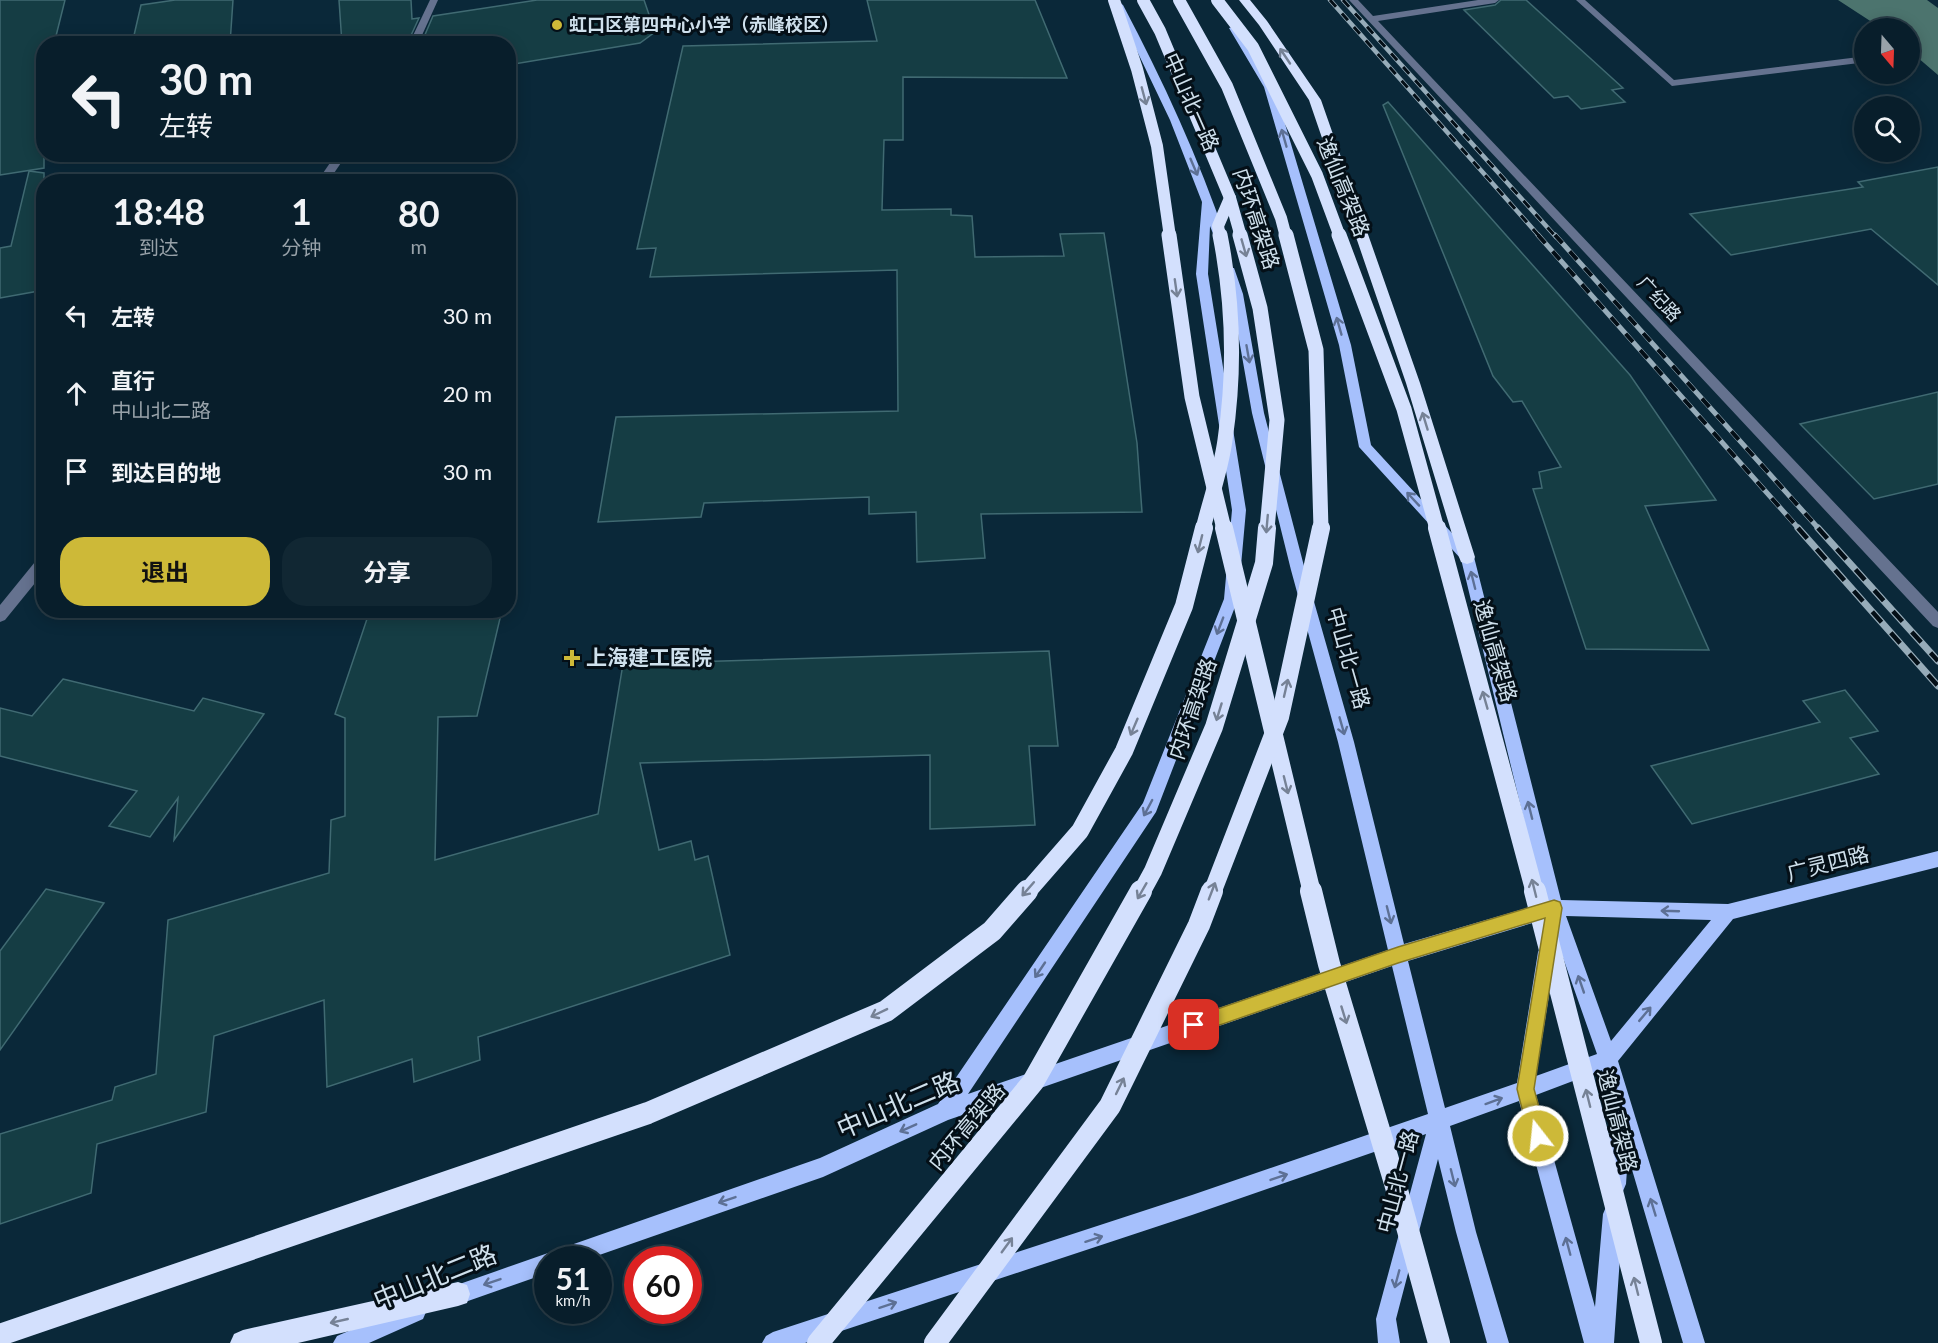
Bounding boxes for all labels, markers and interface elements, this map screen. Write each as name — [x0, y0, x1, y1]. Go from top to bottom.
place label: 虹口区第四中心小学（赤峰校区） — [569, 13, 839, 35]
marker: 虹口区第四中心小学（赤峰校区） — [550, 18, 564, 32]
north arrow — [1854, 18, 1920, 84]
map controls — [1854, 18, 1920, 162]
street label: 中山北一路 — [1160, 48, 1225, 154]
one-way arrow — [1279, 48, 1291, 65]
text: 30 m — [159, 54, 253, 104]
icon: left — [60, 60, 138, 138]
one-way arrow — [1139, 86, 1150, 105]
button: search — [1854, 96, 1920, 162]
text: 左转 — [159, 109, 213, 142]
one-way arrow — [1278, 129, 1289, 148]
street label: 逸仙高架路 — [1313, 133, 1376, 240]
one-way arrow — [1189, 157, 1200, 176]
street label: 内环高架路 — [1229, 165, 1286, 272]
text: 18:48 — [112, 189, 205, 233]
text: 1 — [291, 189, 312, 233]
text: 80 — [398, 191, 440, 235]
text: m — [411, 234, 427, 258]
text: 到达 — [139, 235, 179, 259]
text: 分钟 — [282, 235, 322, 259]
one-way arrow — [1239, 238, 1250, 257]
street label: 广纪路 — [1633, 271, 1686, 326]
one-way arrow — [1170, 277, 1181, 297]
icon: left — [60, 299, 93, 332]
text: 30 m — [443, 302, 492, 329]
text: 左转 — [111, 303, 155, 330]
one-way arrow — [1333, 316, 1344, 335]
one-way arrow — [1242, 344, 1253, 363]
text: 直行 — [111, 367, 155, 394]
icon: ahead — [60, 377, 93, 410]
text: 20 m — [443, 380, 492, 407]
text: 中山北二路 — [111, 398, 211, 422]
one-way arrow — [1419, 412, 1430, 431]
icon: arrive — [60, 455, 93, 488]
text: 30 m — [443, 458, 492, 485]
text: 到达目的地 — [111, 459, 221, 486]
one-way arrow — [1406, 491, 1420, 506]
one-way arrow — [1261, 513, 1272, 533]
one-way arrow — [1193, 534, 1205, 553]
button: 退出 — [60, 537, 270, 606]
button: 分享 — [282, 537, 492, 606]
one-way arrow — [1466, 571, 1478, 590]
street label: 逸仙高架路 — [1470, 597, 1523, 704]
street label: 中山北一路 — [1323, 604, 1376, 711]
one-way arrow — [1214, 617, 1225, 635]
place label: 上海建工医院 — [586, 644, 712, 669]
marker: 上海建工医院 — [563, 649, 581, 667]
street label: 内环高架路 — [1163, 655, 1220, 762]
one-way arrow — [1281, 679, 1292, 699]
one-way arrow — [1479, 690, 1490, 709]
one-way arrow — [1213, 702, 1224, 721]
one-way arrow — [1337, 716, 1348, 735]
one-way arrow — [1128, 717, 1139, 736]
one-way arrow — [1280, 776, 1292, 795]
one-way arrow — [1142, 798, 1154, 816]
one-way arrow — [1524, 801, 1536, 820]
street label: 广灵四路 — [1784, 840, 1871, 885]
one-way arrow — [1528, 879, 1540, 898]
one-way arrow — [1021, 881, 1035, 896]
one-way arrow — [1136, 881, 1147, 899]
one-way arrow — [1207, 882, 1218, 901]
one-way arrow — [1660, 905, 1680, 917]
one-way arrow — [1383, 906, 1395, 925]
one-way arrow — [1034, 961, 1046, 977]
one-way arrow — [1575, 975, 1586, 994]
pin — [1168, 999, 1219, 1050]
one-way arrow — [1339, 1005, 1350, 1024]
one-way arrow — [1638, 1006, 1651, 1022]
one-way arrow — [871, 1008, 889, 1019]
icon: arrive — [1177, 1008, 1210, 1041]
street label: 中山北二路 — [832, 1064, 964, 1144]
street label: 逸仙高架路 — [1594, 1067, 1643, 1175]
street label: 内环高架路 — [923, 1078, 1009, 1174]
one-way arrow — [1114, 1078, 1126, 1096]
one-way arrow — [1581, 1088, 1593, 1107]
one-way arrow — [1484, 1095, 1503, 1106]
position arrow — [1506, 1104, 1570, 1168]
one-way arrow — [899, 1123, 917, 1134]
street label: 中山北一路 — [1371, 1128, 1422, 1236]
one-way arrow — [1448, 1169, 1460, 1188]
one-way arrow — [1269, 1170, 1288, 1181]
one-way arrow — [718, 1196, 737, 1207]
one-way arrow — [1646, 1198, 1657, 1217]
one-way arrow — [1084, 1232, 1103, 1243]
street label: 中山北二路 — [368, 1237, 501, 1315]
one-way arrow — [1562, 1237, 1574, 1256]
one-way arrow — [1001, 1238, 1014, 1254]
speed limit sign: 60 — [624, 1246, 702, 1324]
text: 51 — [556, 1260, 590, 1296]
one-way arrow — [1390, 1270, 1402, 1289]
one-way arrow — [1630, 1277, 1642, 1296]
one-way arrow — [483, 1278, 502, 1289]
text: km/h — [555, 1291, 591, 1309]
one-way arrow — [878, 1299, 897, 1310]
one-way arrow — [330, 1316, 349, 1327]

